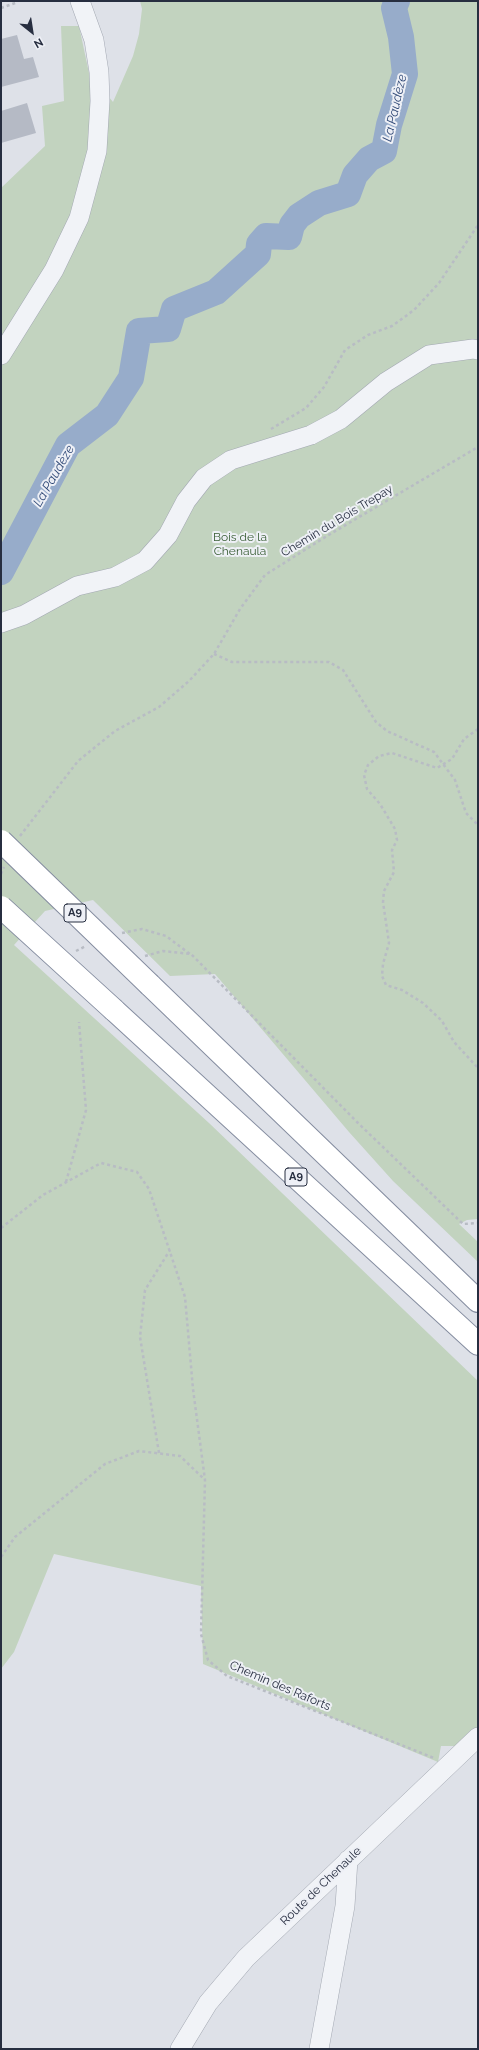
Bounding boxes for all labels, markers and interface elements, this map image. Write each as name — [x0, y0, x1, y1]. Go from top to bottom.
north arrow — [12, 12, 52, 52]
text: N — [31, 35, 45, 51]
water label: La Paudèze — [380, 73, 410, 143]
water label: La Paudèze — [30, 442, 78, 510]
street label: Chemin du Bois Trepay — [279, 482, 395, 560]
park label: Bois de la Chenaula — [213, 530, 267, 558]
road number: A9 — [64, 904, 86, 922]
road number: A9 — [285, 1168, 307, 1186]
street label: Chemin des Raforts — [227, 1658, 333, 1714]
street label: Route de Chenaule — [278, 1844, 364, 1928]

